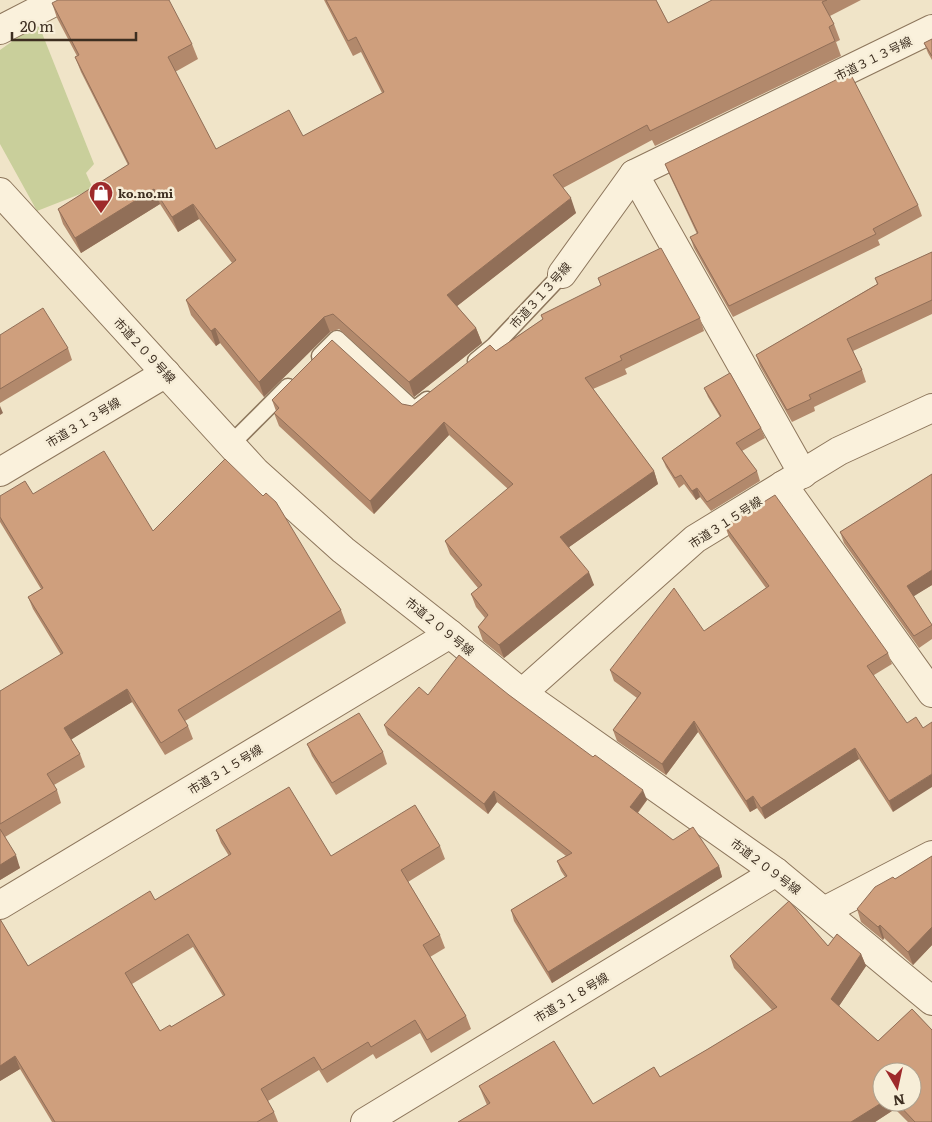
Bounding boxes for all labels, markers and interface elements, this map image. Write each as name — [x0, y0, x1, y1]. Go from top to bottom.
scale bar — [12, 10, 136, 42]
text: 20 m — [20, 14, 54, 37]
street label: 市道３１３号線 — [831, 31, 915, 85]
shop icon: ko.no.mi — [88, 180, 114, 214]
place label: ko.no.mi — [118, 184, 174, 202]
street label: 市道３１３号線 — [505, 258, 575, 332]
street label: 市道２０９号線 — [110, 313, 180, 387]
street label: 市道３１３号線 — [42, 393, 124, 451]
street label: 市道３１５号線 — [685, 492, 765, 552]
street label: 市道２０９号線 — [402, 593, 478, 659]
street label: 市道３１５号線 — [184, 740, 266, 798]
street label: 市道２０９号線 — [727, 834, 805, 898]
street label: 市道３１８号線 — [530, 968, 612, 1026]
north arrow — [872, 1062, 922, 1112]
text: N — [892, 1090, 907, 1112]

